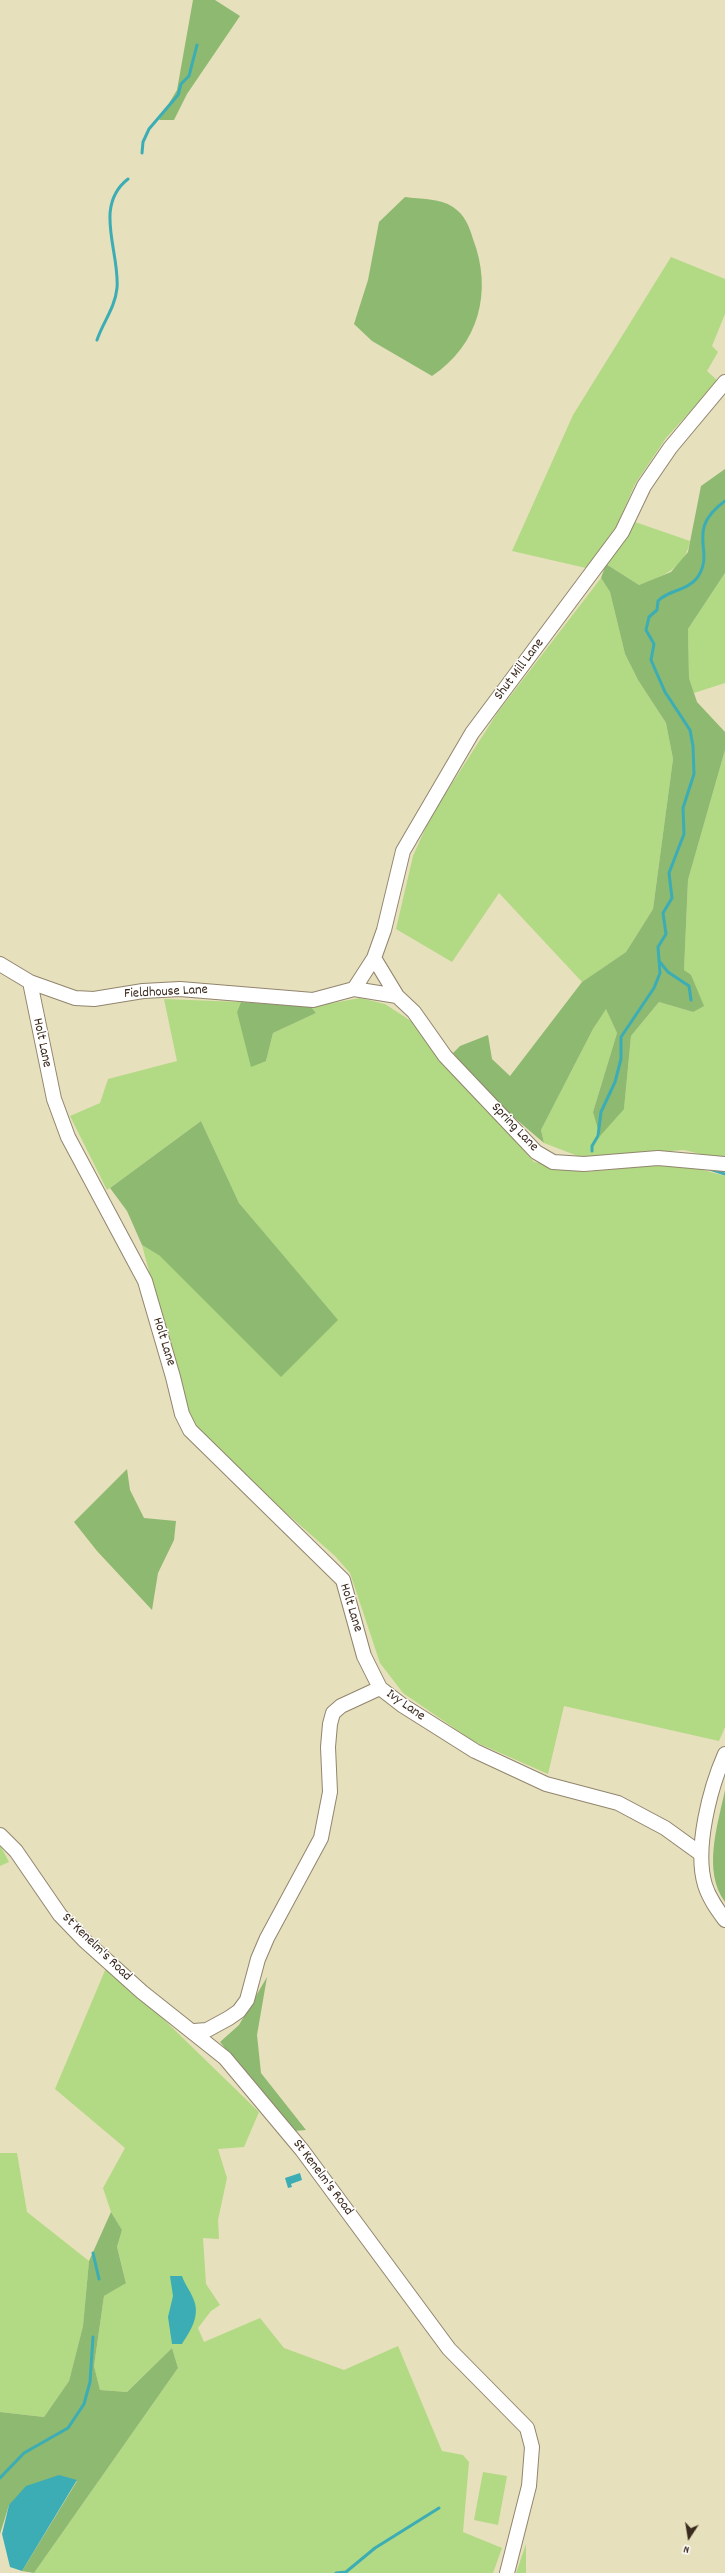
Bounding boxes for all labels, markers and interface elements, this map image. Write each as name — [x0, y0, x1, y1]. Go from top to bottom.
street label: Shut Mill Lane — [491, 636, 549, 704]
street label: Fieldhouse Lane — [124, 982, 208, 1004]
street label: Holt Lane — [28, 1017, 54, 1069]
street label: Spring Lane — [487, 1100, 541, 1156]
street label: Holt Lane — [148, 1316, 178, 1368]
street label: Holt Lane — [335, 1582, 365, 1634]
street label: Ivy Lane — [382, 1687, 428, 1725]
street label: St Kenelm's Road — [58, 1910, 134, 1986]
street label: St Kenelm's Road — [288, 2137, 356, 2219]
north arrow — [669, 2517, 709, 2557]
text: N — [682, 2540, 691, 2557]

